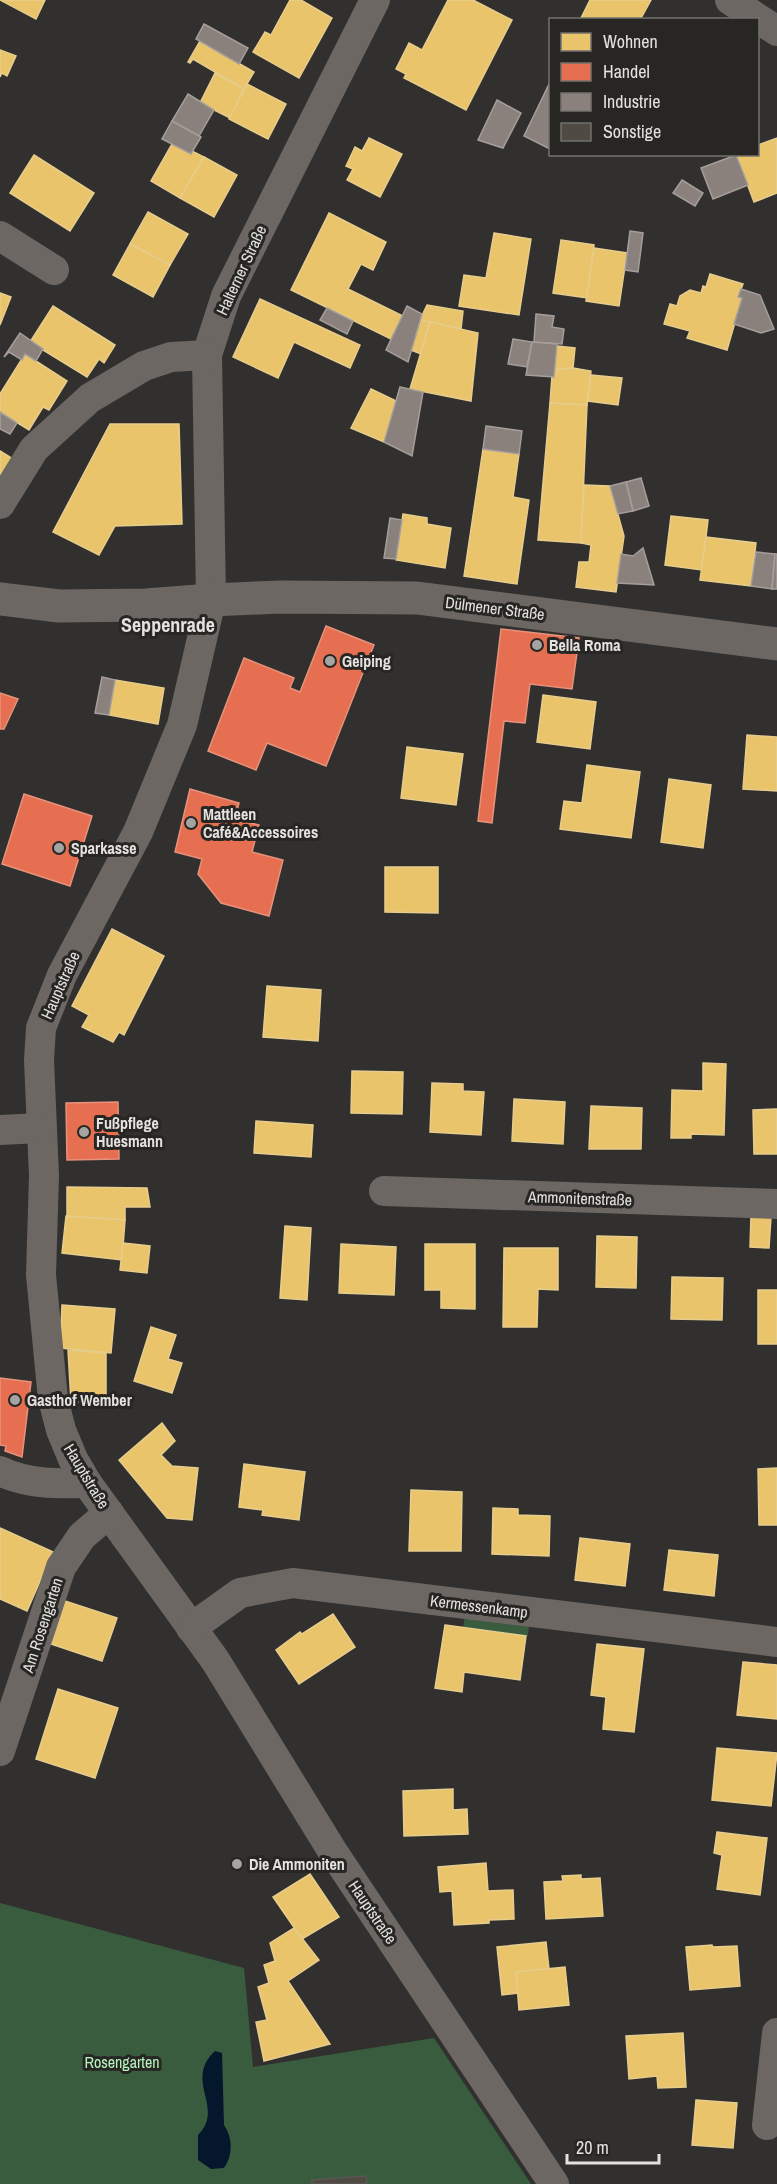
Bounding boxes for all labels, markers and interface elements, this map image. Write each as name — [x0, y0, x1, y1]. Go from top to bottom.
legend — [549, 18, 759, 156]
text: Wohnen — [603, 29, 658, 54]
text: Handel — [603, 59, 650, 84]
text: Industrie — [603, 89, 660, 114]
text: Sonstige — [603, 119, 661, 144]
street label: Halterner Straße — [211, 221, 271, 319]
street label: Dülmener Straße — [444, 591, 546, 625]
district label: Seppenrade — [121, 611, 215, 638]
place label: Bella Roma — [549, 634, 621, 656]
marker: Bella Roma — [530, 638, 544, 652]
place label: Geiping — [342, 650, 391, 672]
marker: Geiping — [323, 654, 337, 668]
place label: Mattleen Café&Accessoires — [203, 803, 318, 843]
marker: Mattleen Café&Accessoires — [184, 816, 198, 830]
place label: Sparkasse — [71, 837, 137, 859]
marker: Sparkasse — [52, 841, 66, 855]
street label: Hauptstraße — [35, 948, 85, 1022]
place label: Fußpflege Huesmann — [96, 1112, 163, 1152]
marker: Fußpflege Huesmann — [77, 1125, 91, 1139]
street label: Ammonitenstraße — [527, 1185, 632, 1211]
place label: Gasthof Wember — [27, 1389, 133, 1411]
marker: Gasthof Wember — [8, 1393, 22, 1407]
street label: Hauptstraße — [59, 1439, 115, 1513]
street label: Am Rosengarten — [16, 1575, 68, 1676]
street label: Kermessenkamp — [429, 1589, 529, 1623]
place label: Die Ammoniten — [249, 1853, 345, 1875]
marker: Die Ammoniten — [230, 1857, 244, 1871]
street label: Hauptstraße — [344, 1876, 402, 1948]
park label: Rosengarten — [84, 2051, 160, 2073]
scale bar — [567, 2127, 658, 2165]
text: 20 m — [576, 2135, 609, 2160]

